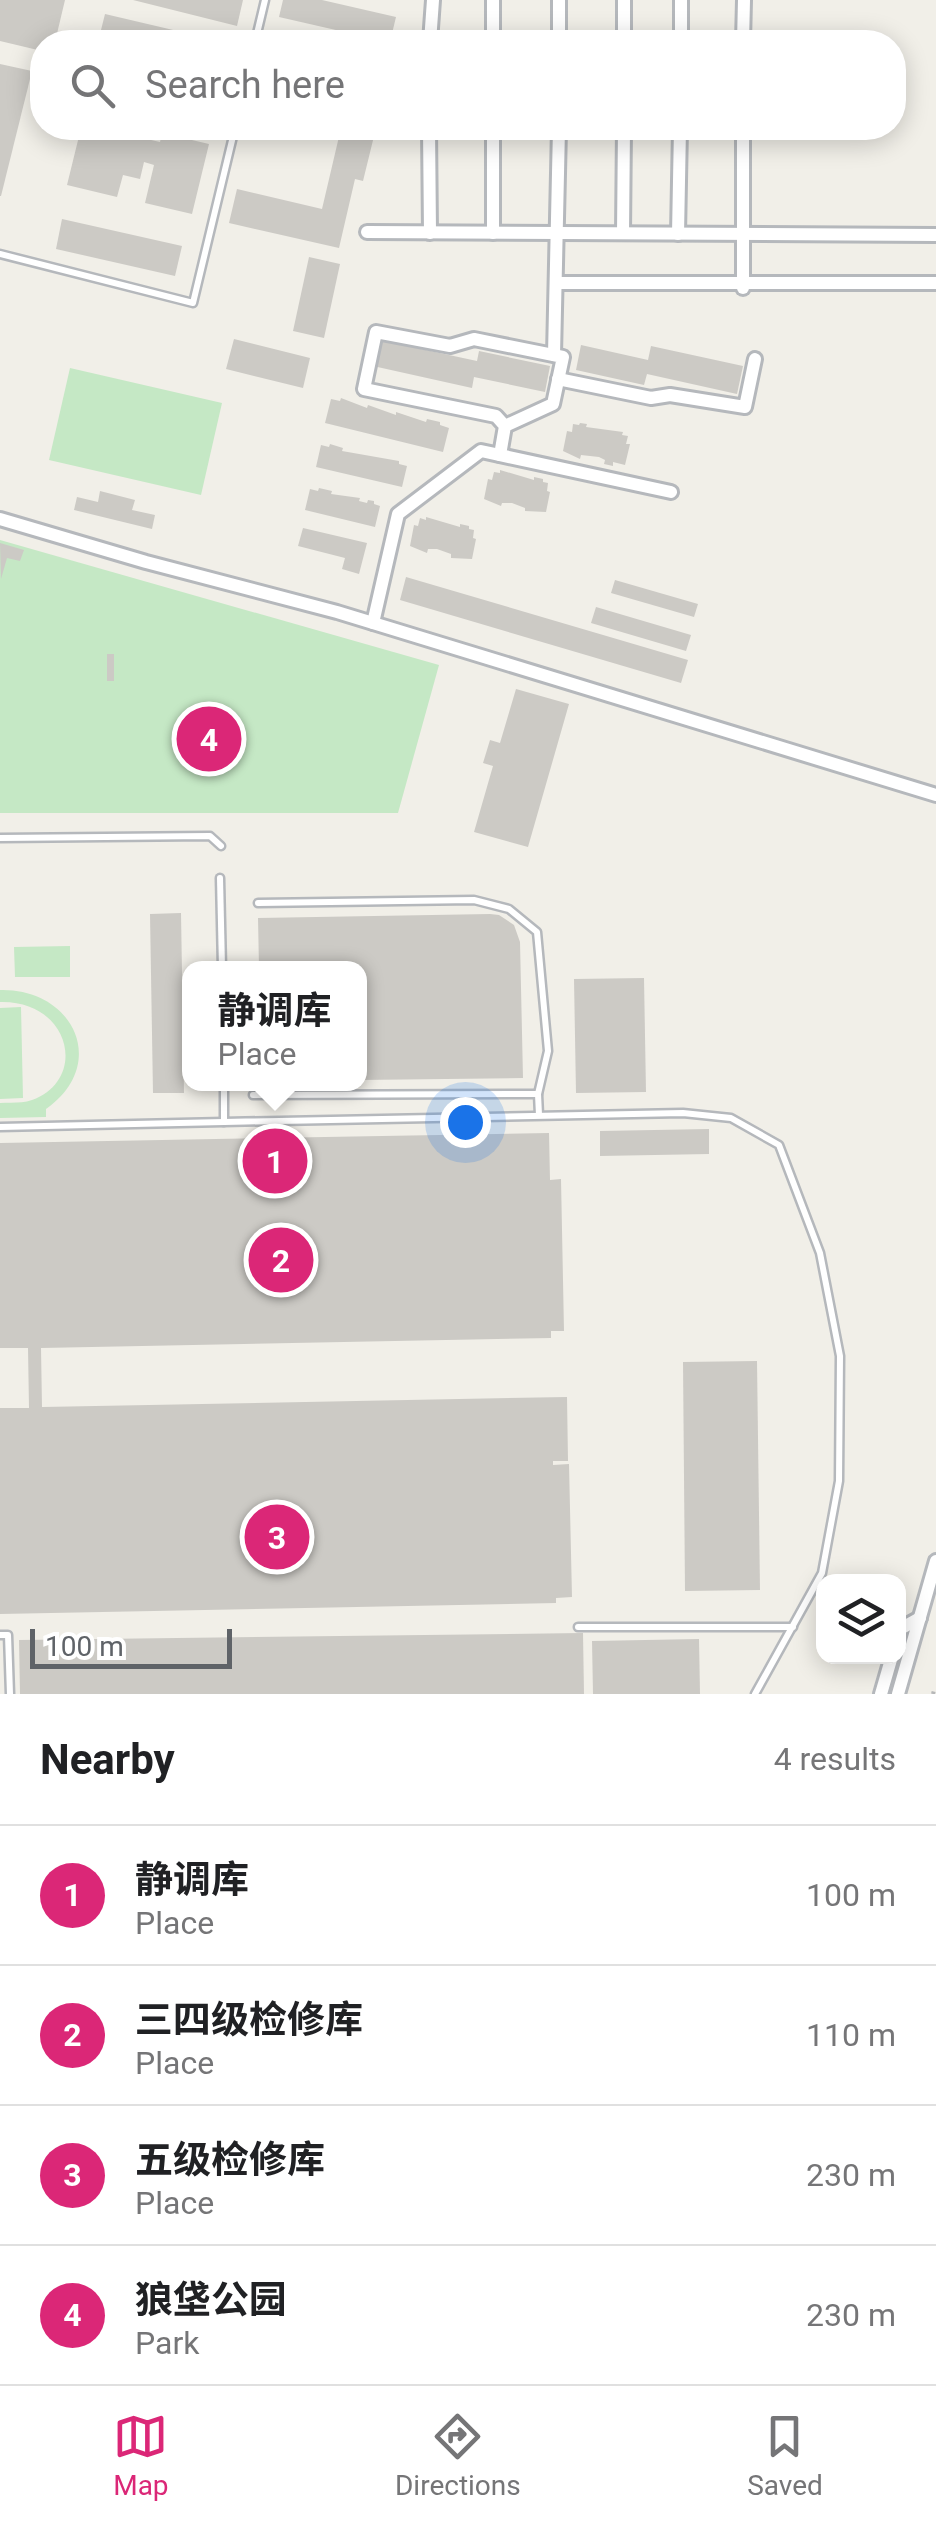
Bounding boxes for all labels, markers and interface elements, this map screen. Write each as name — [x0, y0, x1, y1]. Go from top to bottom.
search box — [30, 30, 906, 140]
icon: search — [65, 58, 120, 113]
text: Search here — [145, 63, 345, 107]
pin: 4 — [176, 702, 242, 776]
popup — [182, 961, 367, 1091]
text: 静调库 — [217, 989, 332, 1033]
text: Place — [217, 1035, 297, 1073]
your location — [440, 1097, 491, 1148]
pin: 1 — [242, 1124, 308, 1198]
pin: 2 — [248, 1222, 314, 1298]
pin: 3 — [244, 1500, 310, 1574]
map controls — [816, 1574, 906, 1664]
button: layers — [816, 1574, 906, 1664]
scale bar — [30, 1624, 232, 1668]
text: 100 m — [45, 1630, 124, 1663]
text: Nearby — [40, 1735, 175, 1784]
text: 4 results — [774, 1740, 896, 1778]
text: 静调库 — [135, 1858, 249, 1902]
text: 1 — [63, 1876, 82, 1914]
text: 100 m — [806, 1876, 896, 1914]
text: Place — [135, 1904, 214, 1942]
text: 三四级检修库 — [135, 1998, 363, 2042]
text: 2 — [63, 2016, 82, 2054]
text: 110 m — [806, 2016, 896, 2054]
text: Place — [135, 2044, 214, 2082]
text: 五级检修库 — [135, 2138, 325, 2182]
text: 3 — [63, 2156, 82, 2194]
text: 230 m — [806, 2156, 896, 2194]
text: Place — [135, 2184, 214, 2222]
text: 狼垡公园 — [135, 2278, 287, 2322]
text: 4 — [63, 2296, 82, 2334]
text: 230 m — [806, 2296, 896, 2334]
text: Park — [135, 2324, 199, 2362]
tab: Map — [113, 2409, 169, 2502]
tab: Directions — [395, 2409, 521, 2502]
tab: Saved — [747, 2409, 823, 2502]

